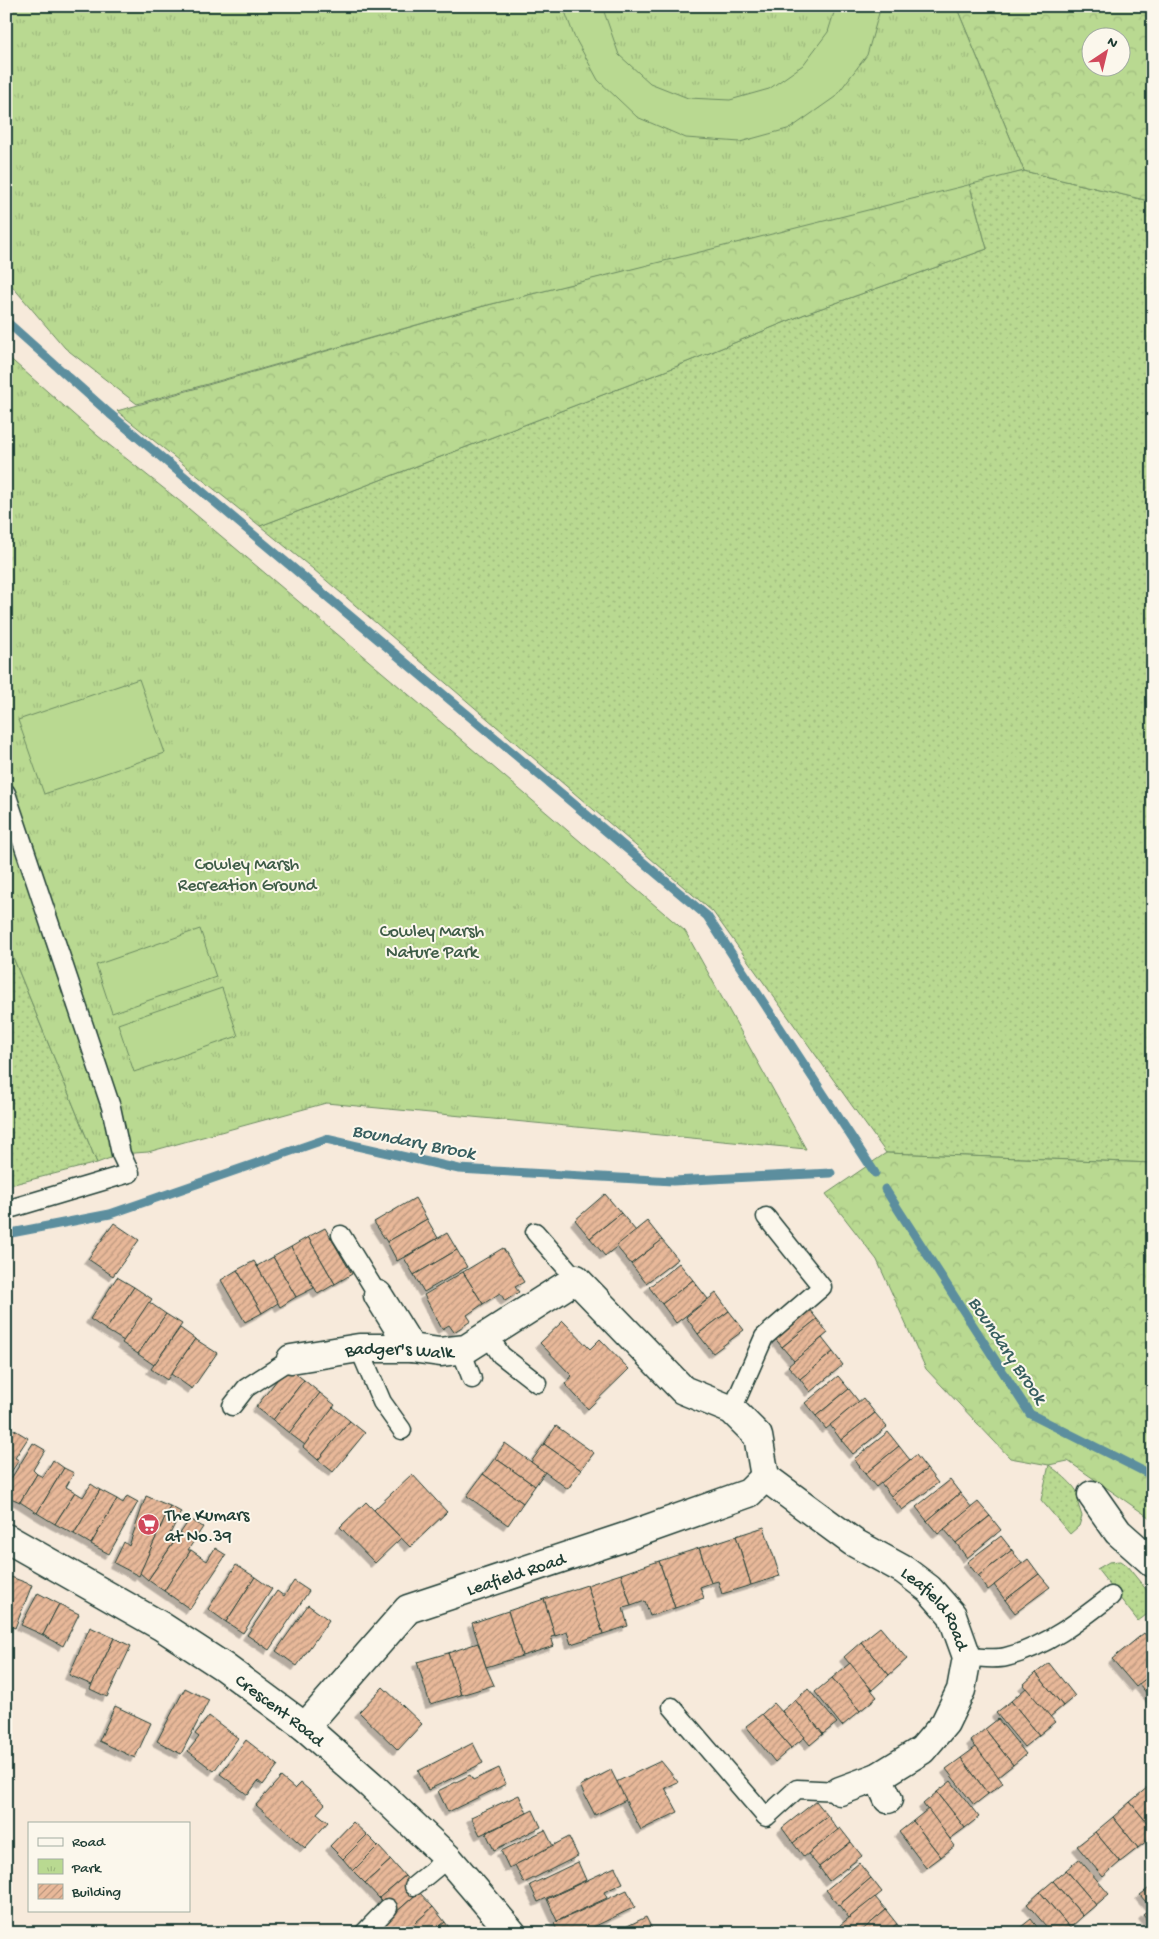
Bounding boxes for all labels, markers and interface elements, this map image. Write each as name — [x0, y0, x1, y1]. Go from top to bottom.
north arrow — [1082, 28, 1132, 78]
text: N — [1103, 34, 1121, 53]
park label: Cowley Marsh Recreation Ground — [178, 855, 318, 897]
park label: Cowley Marsh Nature Park — [380, 922, 485, 964]
water label: Boundary Brook — [350, 1120, 478, 1167]
water label: Boundary Brook — [962, 1293, 1051, 1410]
street label: Badger's Walk — [343, 1340, 456, 1365]
place label: The Kumars at No.39 — [164, 1506, 251, 1548]
supermarket icon: The Kumars at No.39 — [137, 1512, 161, 1536]
street label: Leafield Road — [464, 1549, 570, 1602]
street label: Leafield Road — [896, 1563, 972, 1655]
street label: Crescent Road — [230, 1671, 329, 1753]
legend — [28, 1822, 190, 1912]
text: Road — [72, 1834, 106, 1852]
text: Park — [71, 1860, 102, 1878]
text: Building — [71, 1884, 121, 1902]

